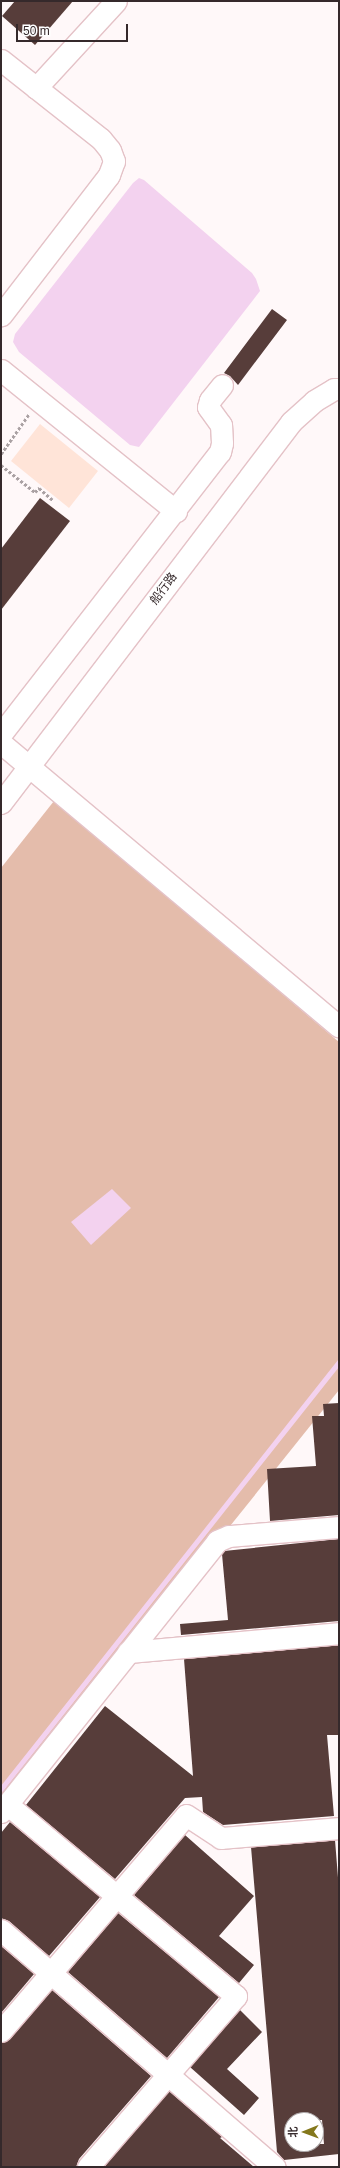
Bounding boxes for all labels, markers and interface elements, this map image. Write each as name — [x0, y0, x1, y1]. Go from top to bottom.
scale bar — [18, 16, 130, 42]
text: 50 m — [23, 24, 50, 38]
street label: 船行路 — [147, 570, 181, 608]
north arrow — [284, 2112, 324, 2152]
text: 北 — [287, 2127, 299, 2138]

